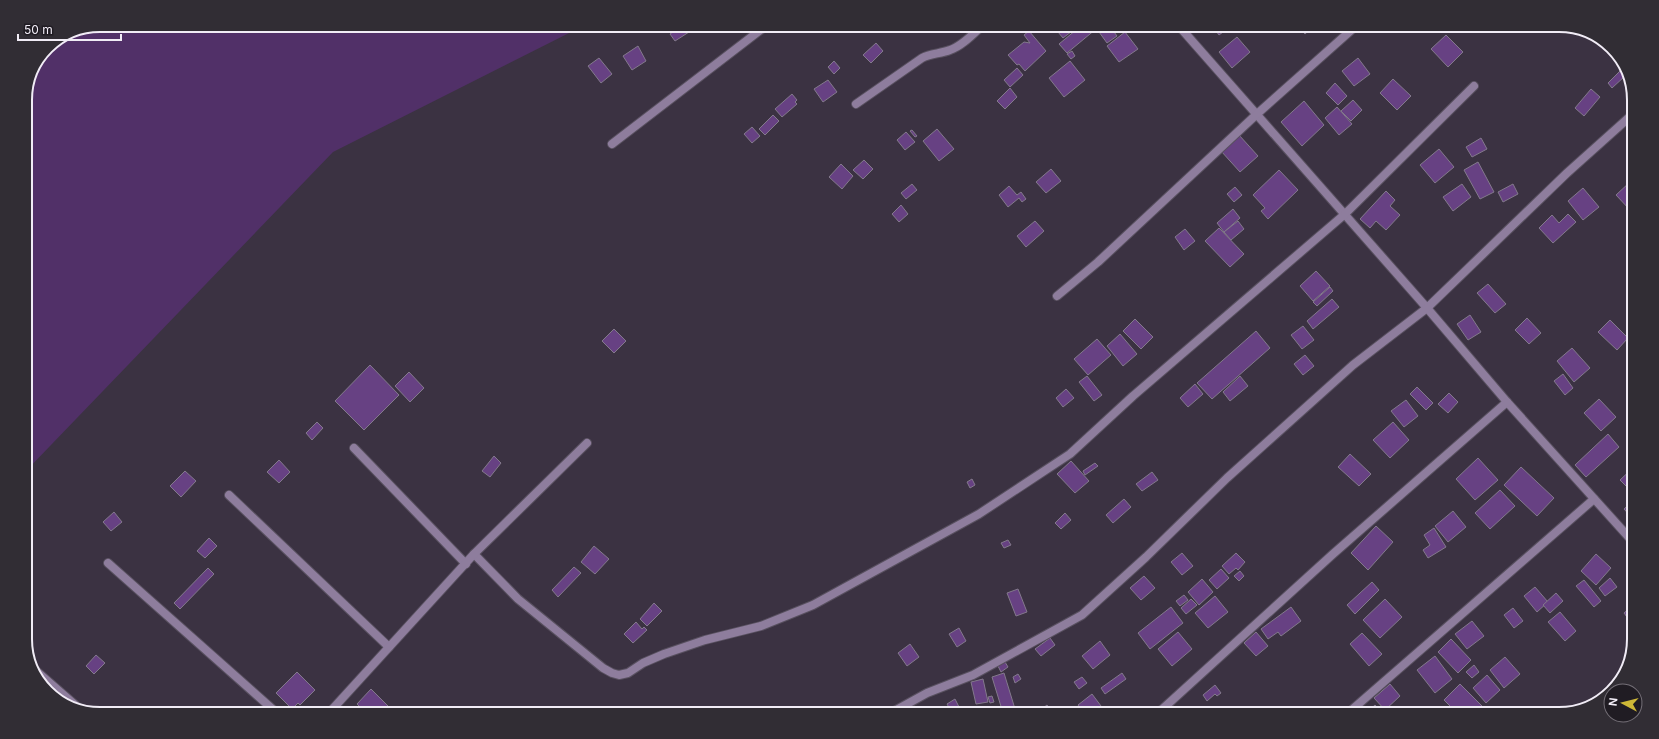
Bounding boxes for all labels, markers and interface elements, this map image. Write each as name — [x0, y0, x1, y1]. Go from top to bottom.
scale bar — [18, 16, 121, 42]
text: 50 m — [24, 22, 53, 37]
north arrow — [1603, 683, 1643, 723]
text: N — [1606, 697, 1621, 707]

